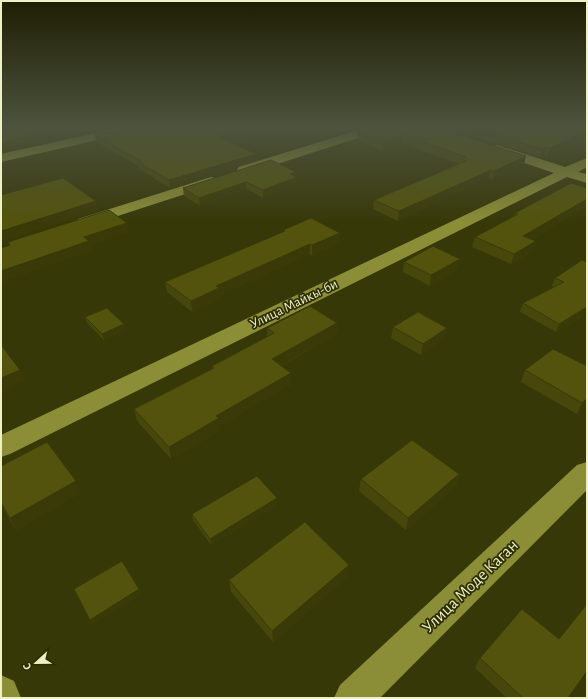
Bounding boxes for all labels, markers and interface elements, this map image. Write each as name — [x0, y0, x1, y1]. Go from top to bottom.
street label: Улица Майкы-би — [248, 277, 340, 331]
street label: Улица Моде Каган — [419, 536, 521, 636]
north arrow — [16, 643, 56, 683]
text: С — [21, 662, 33, 671]

